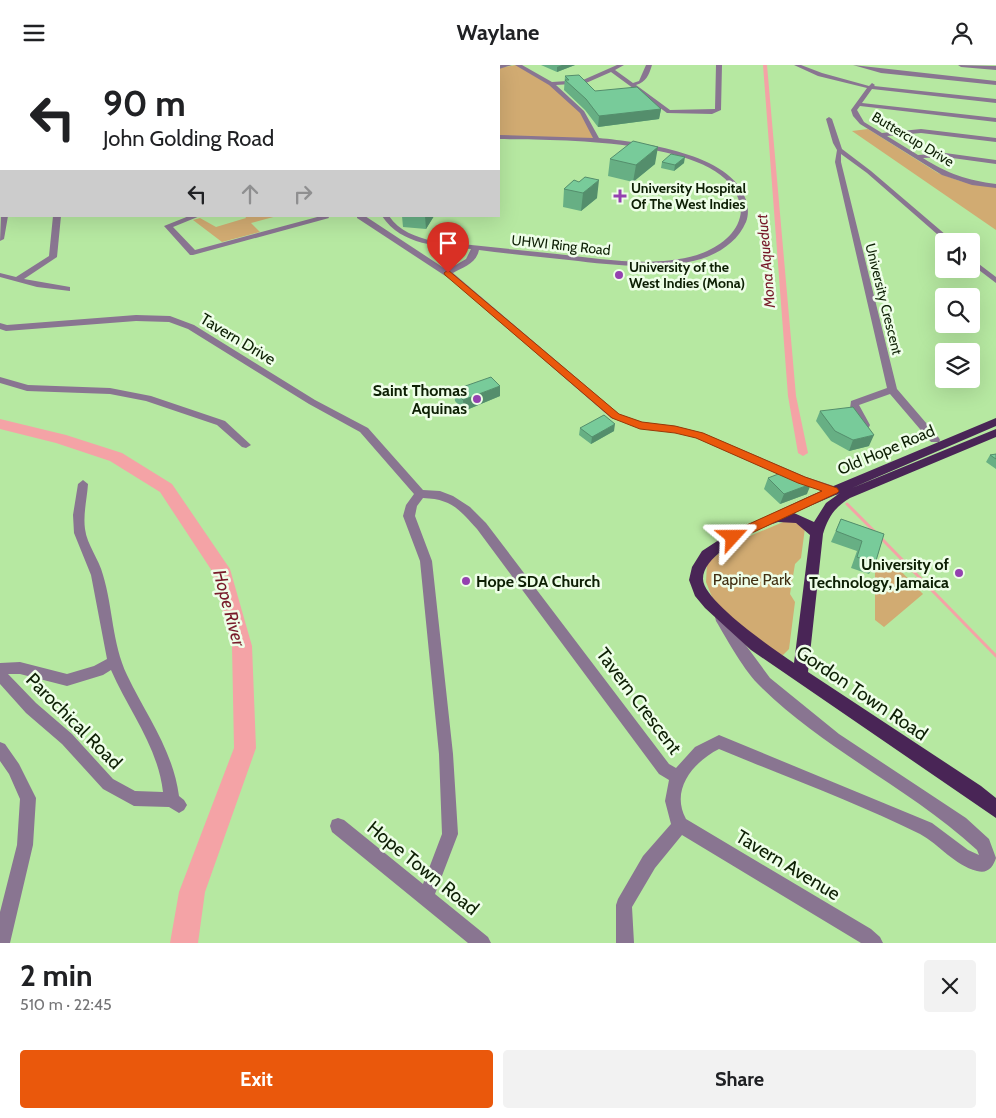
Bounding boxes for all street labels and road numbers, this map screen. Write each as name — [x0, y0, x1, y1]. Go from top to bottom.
street label: Buttercup Drive — [869, 107, 957, 171]
street label: UHWI Ring Road — [511, 231, 611, 259]
street label: University Crescent — [861, 241, 907, 357]
street label: Tavern Drive — [197, 309, 279, 369]
street label: Old Hope Road — [835, 421, 937, 479]
street label: Gordon Town Road — [792, 641, 932, 745]
street label: Tavern Crescent — [591, 643, 687, 759]
street label: Parochical Road — [21, 668, 127, 774]
street label: Hope Town Road — [363, 816, 483, 920]
street label: Tavern Avenue — [732, 825, 845, 905]

